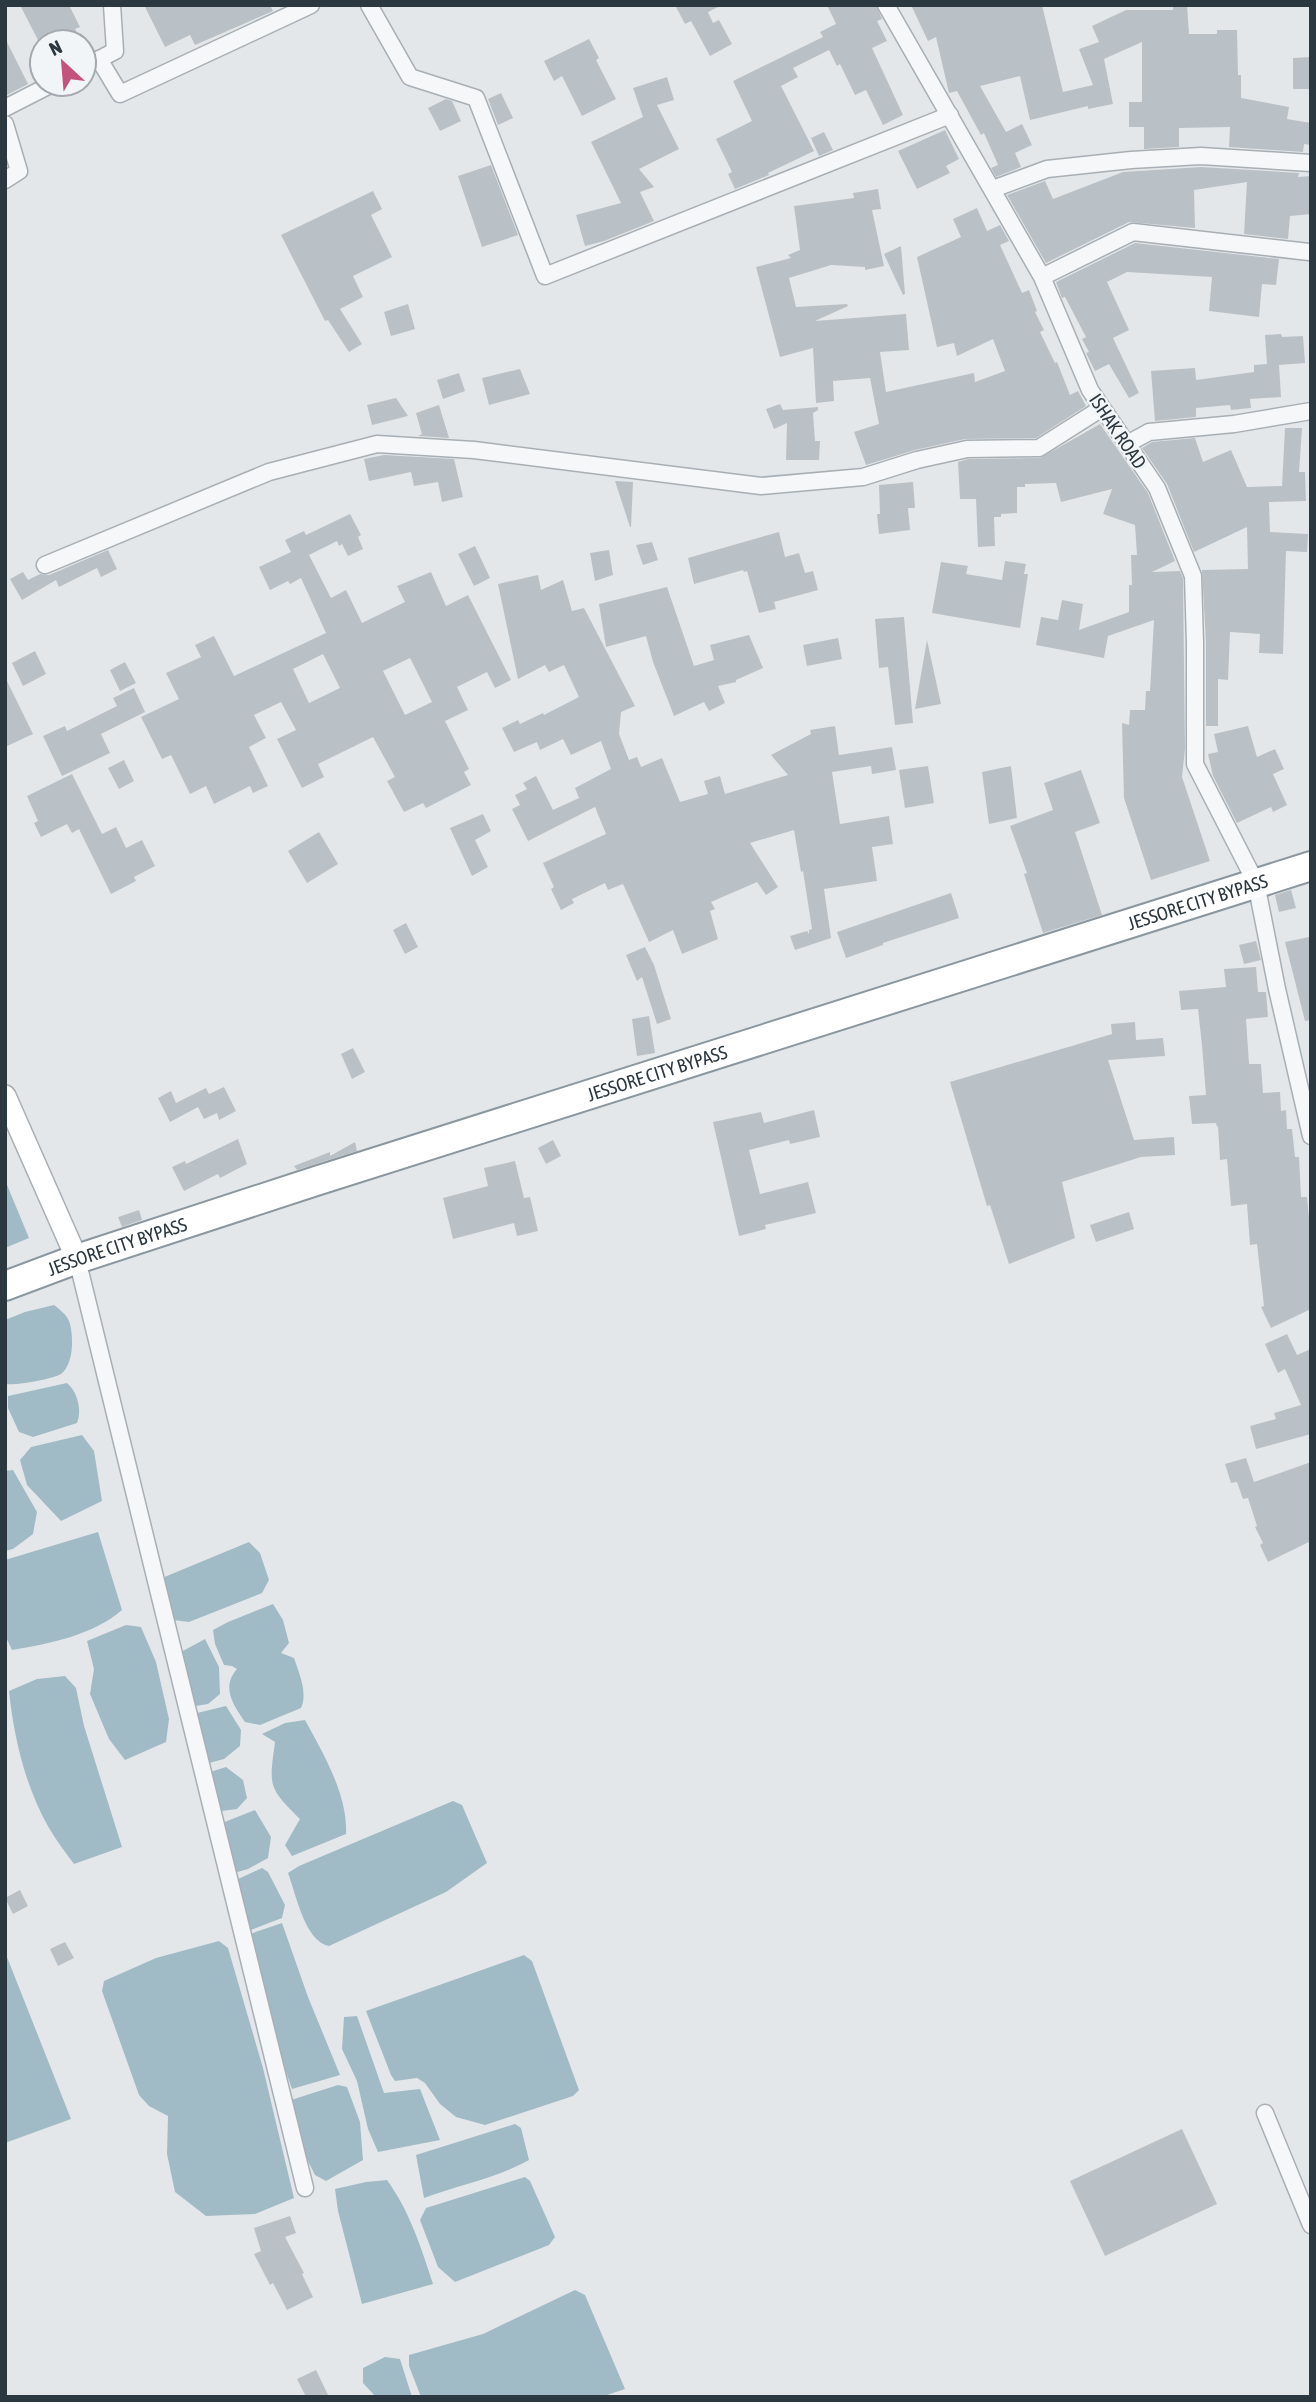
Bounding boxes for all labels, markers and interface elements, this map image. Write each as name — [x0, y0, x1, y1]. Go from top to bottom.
north arrow — [28, 28, 98, 98]
text: N — [46, 35, 65, 60]
street label: ISHAK ROAD — [1085, 389, 1151, 473]
street label: JESSORE CITY BYPASS — [1125, 869, 1270, 934]
street label: JESSORE CITY BYPASS — [584, 1041, 730, 1106]
street label: JESSORE CITY BYPASS — [44, 1213, 190, 1280]

